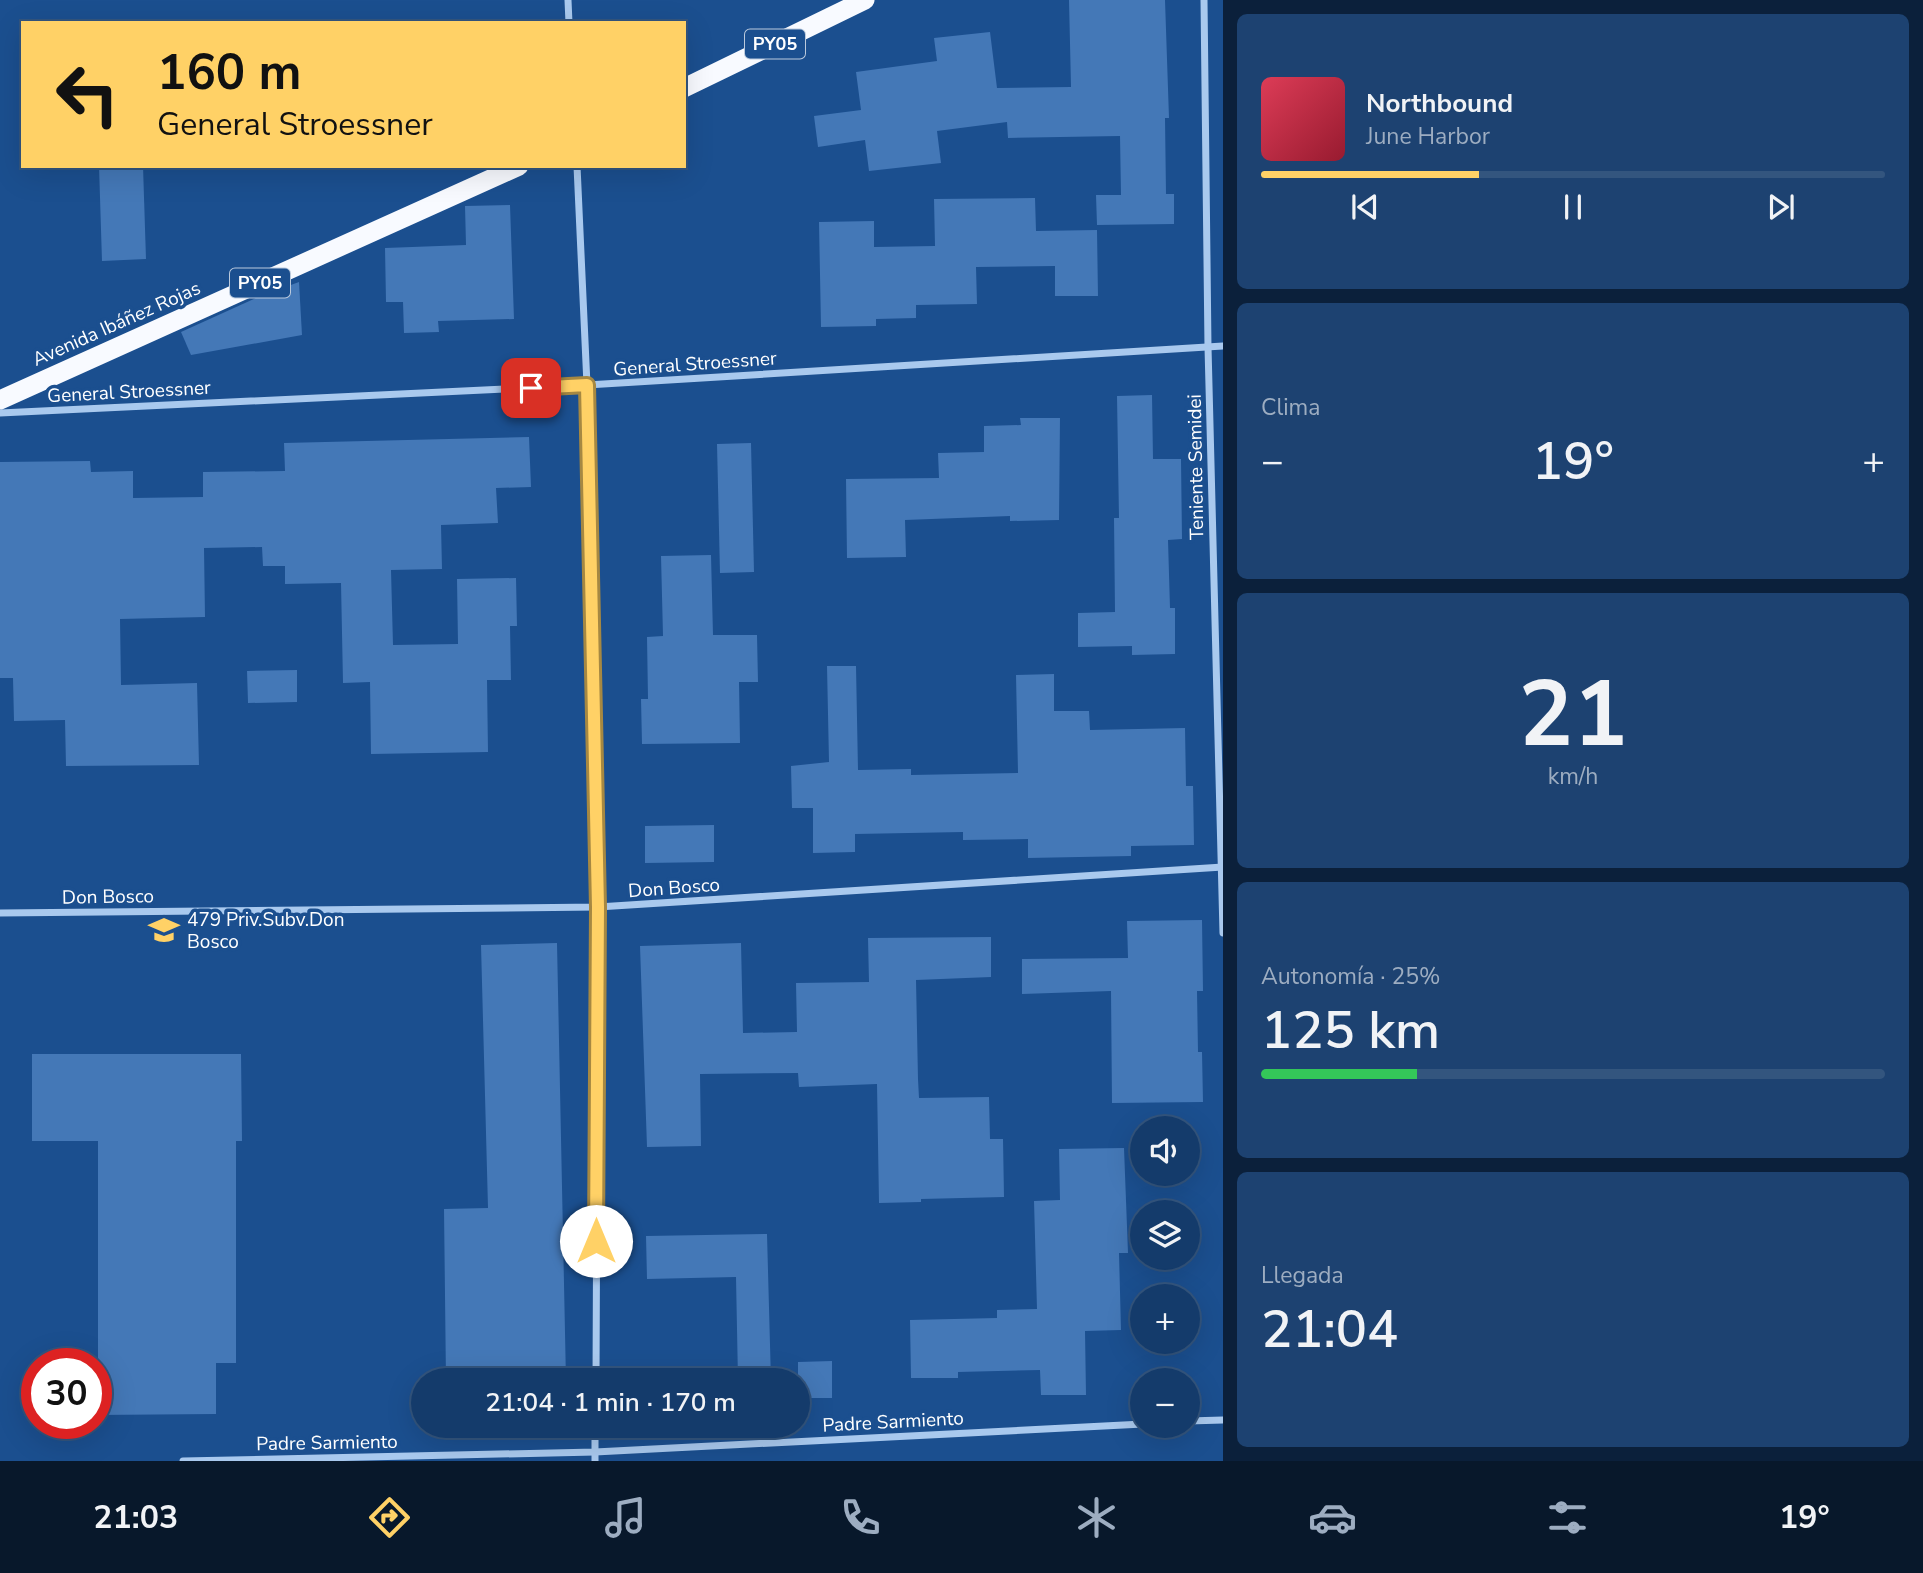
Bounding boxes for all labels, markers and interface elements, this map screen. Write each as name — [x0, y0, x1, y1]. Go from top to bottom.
road number: PY05 — [745, 29, 805, 58]
text: 160 m — [157, 39, 301, 106]
icon: left — [42, 49, 133, 140]
text: Northbound — [1366, 86, 1513, 121]
text: General Stroessner — [157, 103, 433, 146]
text: June Harbor — [1366, 121, 1490, 152]
icon: previous — [1346, 188, 1384, 226]
icon: pause — [1554, 188, 1592, 226]
icon: next — [1762, 188, 1800, 226]
road number: PY05 — [230, 268, 290, 298]
street label: Avenida Ibáñez Rojas — [28, 275, 205, 373]
street label: General Stroessner — [612, 345, 778, 383]
pin — [501, 358, 561, 418]
icon: arrive — [512, 369, 550, 407]
street label: General Stroessner — [47, 375, 212, 409]
text: Clima — [1261, 392, 1321, 423]
street label: Teniente Semidei — [1182, 394, 1210, 540]
text: 19° — [1532, 426, 1614, 497]
text: − — [1261, 436, 1284, 487]
text: + — [1862, 436, 1885, 487]
text: 21 — [1518, 653, 1628, 777]
text: km/h — [1548, 761, 1598, 792]
street label: Don Bosco — [627, 872, 721, 904]
street label: Don Bosco — [62, 883, 154, 911]
place label: 479 Priv.Subv.Don Bosco — [187, 907, 344, 955]
school or university icon: 479 Priv.Subv.Don Bosco — [147, 913, 181, 947]
text: Autonomía · 25% — [1261, 961, 1441, 992]
text: 125 km — [1261, 995, 1440, 1066]
map controls — [1130, 1116, 1200, 1438]
button: sound — [1130, 1116, 1200, 1186]
button: layers — [1130, 1200, 1200, 1270]
position arrow — [559, 1204, 633, 1278]
text: Llegada — [1261, 1260, 1344, 1291]
button: + — [1130, 1284, 1200, 1354]
text: 21:04 — [1261, 1294, 1398, 1365]
speed limit sign: 30 — [21, 1348, 112, 1439]
button: − — [1130, 1368, 1200, 1438]
text: 21:04 · 1 min · 170 m — [485, 1385, 736, 1420]
street label: Padre Sarmiento — [822, 1405, 964, 1439]
street label: Padre Sarmiento — [256, 1429, 398, 1457]
icon: directions — [365, 1493, 414, 1542]
icon: music — [601, 1493, 650, 1542]
icon: phone — [836, 1493, 885, 1542]
icon: climate — [1072, 1493, 1121, 1542]
icon: car — [1308, 1493, 1357, 1542]
icon: filters — [1543, 1493, 1592, 1542]
text: 21:03 — [93, 1496, 178, 1539]
text: 19° — [1779, 1496, 1830, 1539]

